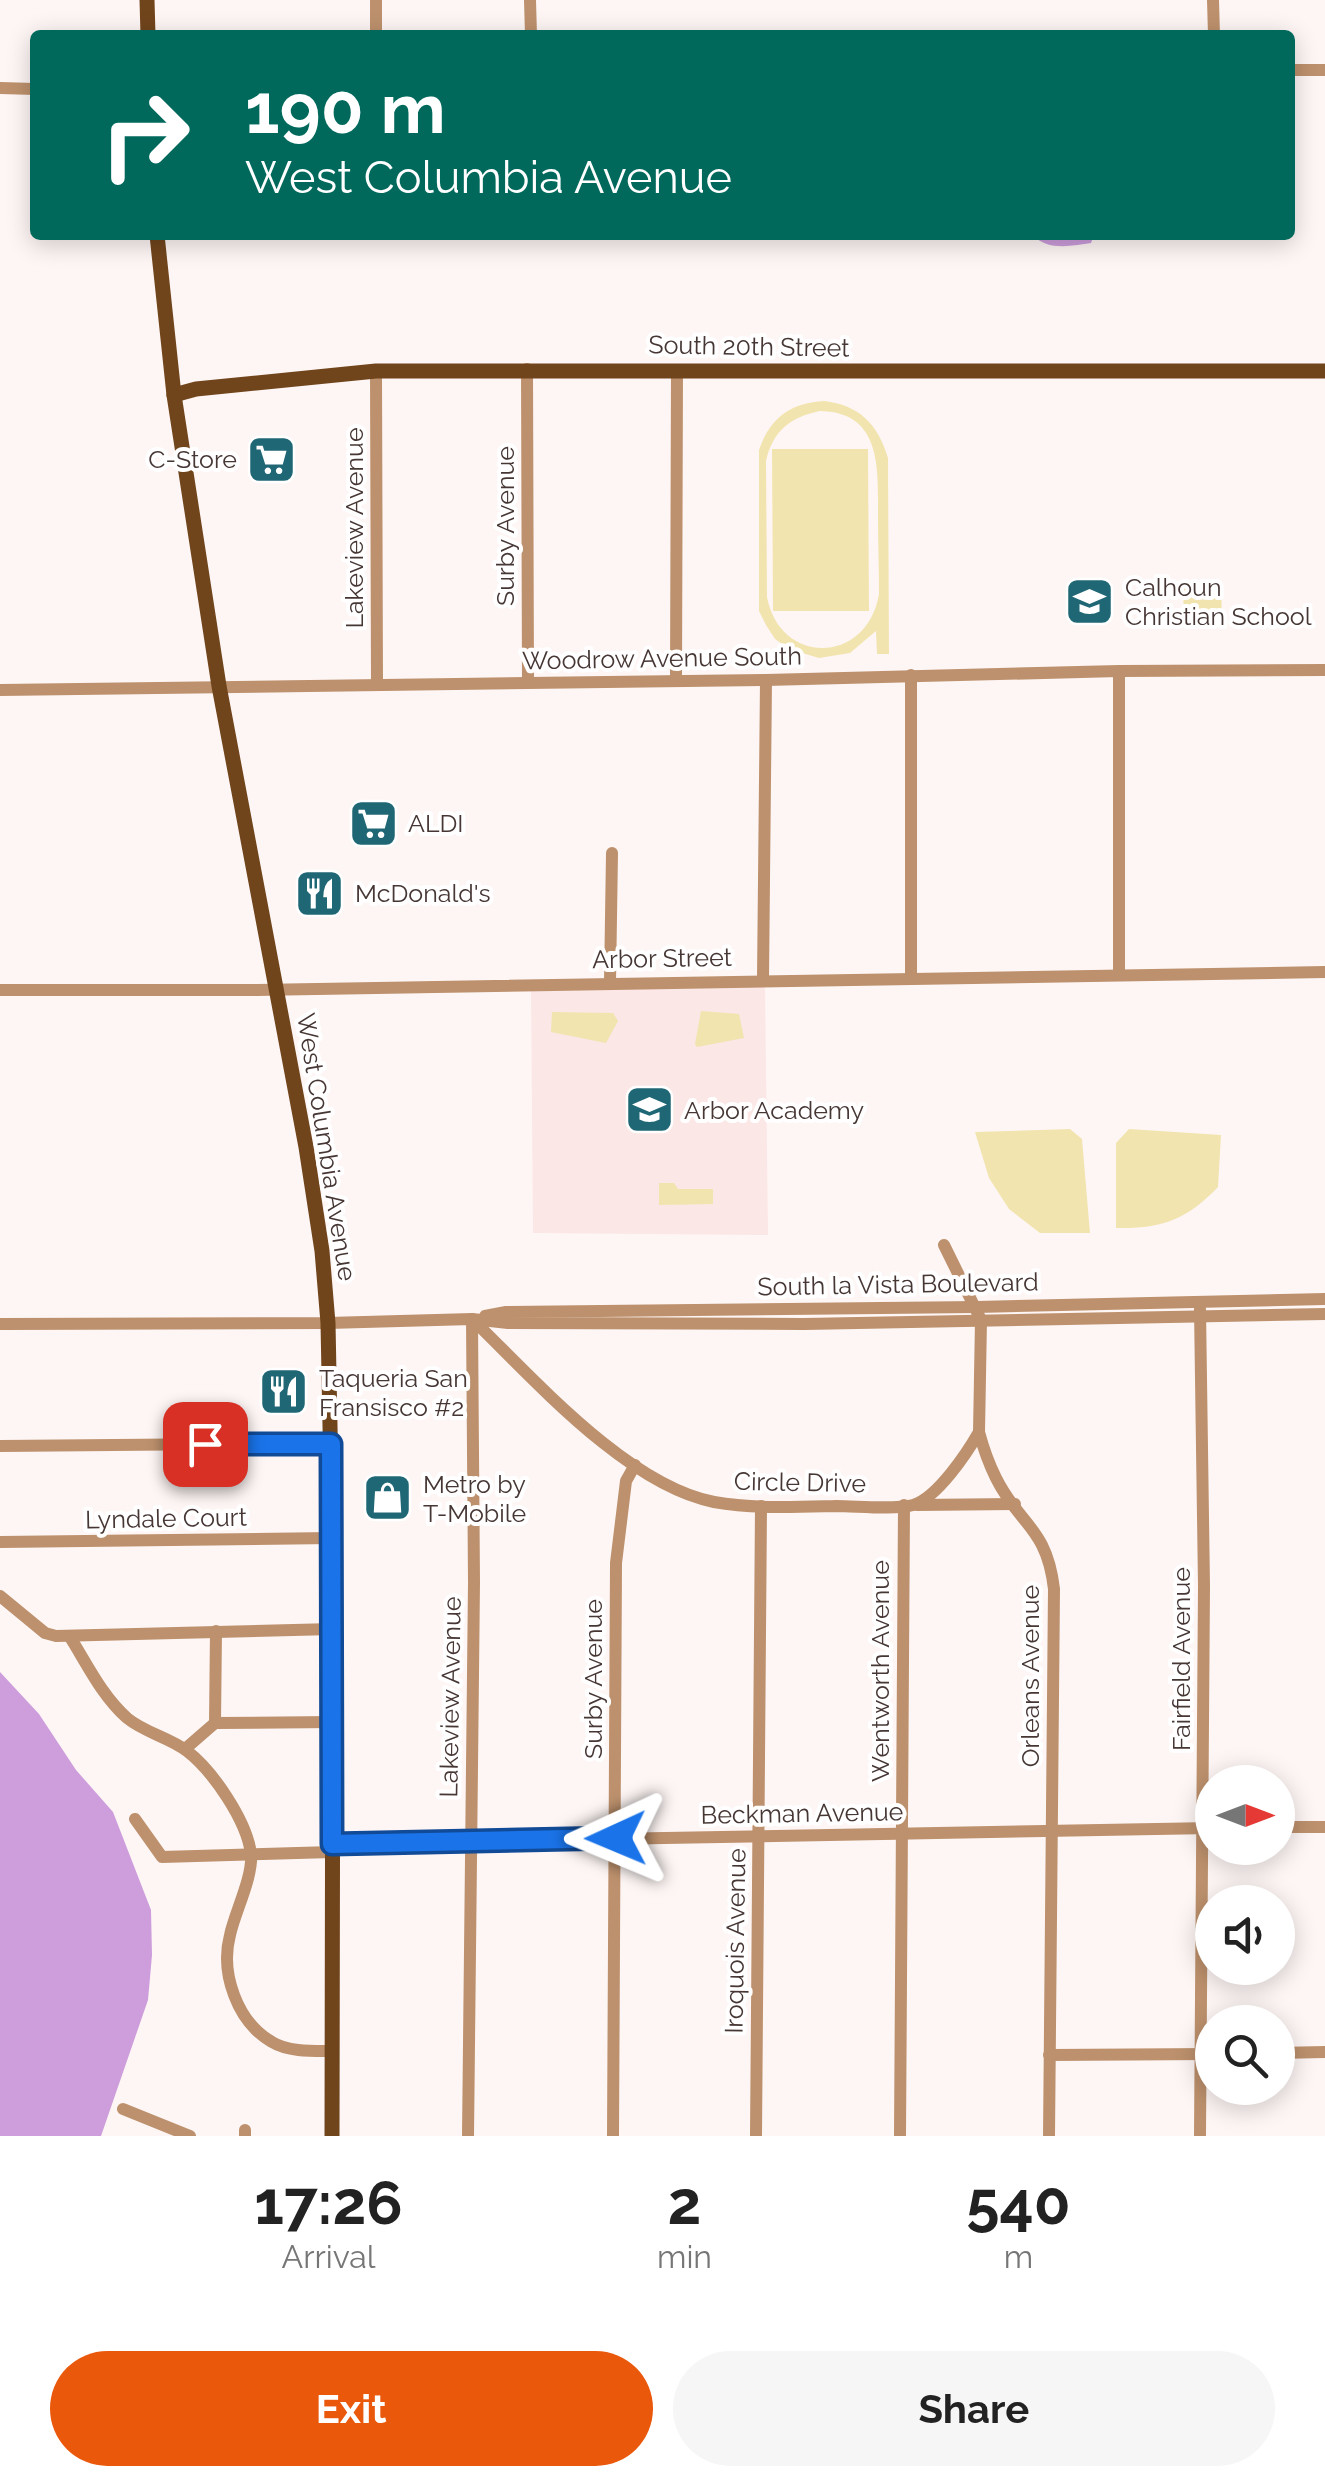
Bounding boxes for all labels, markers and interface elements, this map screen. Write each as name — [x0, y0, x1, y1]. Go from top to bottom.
text: 190 m — [245, 67, 446, 149]
icon: right — [80, 70, 210, 200]
text: West Columbia Avenue — [245, 151, 732, 204]
street label: South 20th Street — [648, 329, 850, 363]
street label: Lakeview Avenue — [339, 427, 369, 629]
supermarket icon: C-Store — [246, 433, 298, 485]
place label: C-Store — [148, 444, 237, 474]
street label: Surby Avenue — [490, 446, 520, 606]
place label: Calhoun Christian School — [1125, 572, 1312, 631]
school or university icon: Calhoun Christian School — [1064, 575, 1116, 627]
street label: Woodrow Avenue South — [522, 641, 802, 675]
supermarket icon: ALDI — [347, 797, 399, 849]
place label: ALDI — [408, 808, 464, 838]
restaurant icon: McDonald's — [294, 867, 346, 919]
place label: McDonald's — [355, 878, 491, 908]
street label: Arbor Street — [592, 942, 733, 974]
street label: West Columbia Avenue — [291, 1011, 363, 1283]
school or university icon: Arbor Academy — [623, 1084, 675, 1136]
place label: Arbor Academy — [684, 1095, 865, 1125]
street label: South la Vista Boulevard — [757, 1267, 1039, 1301]
place label: Taqueria San Fransisco #2 — [319, 1363, 468, 1422]
restaurant icon: Taqueria San Fransisco #2 — [258, 1366, 310, 1418]
pin — [163, 1402, 248, 1487]
icon: arrive — [178, 1417, 233, 1472]
street label: Circle Drive — [734, 1466, 866, 1498]
place label: Metro by T-Mobile — [423, 1469, 526, 1528]
shop icon: Metro by T-Mobile — [362, 1472, 414, 1524]
street label: Lyndale Court — [85, 1502, 248, 1534]
street label: Wentworth Avenue — [865, 1560, 895, 1782]
street label: Fairfield Avenue — [1166, 1567, 1196, 1751]
street label: Orleans Avenue — [1015, 1585, 1045, 1767]
street label: Lakeview Avenue — [433, 1596, 467, 1798]
street label: Surby Avenue — [578, 1599, 608, 1759]
north arrow — [1195, 1765, 1295, 1865]
map controls — [1195, 1765, 1295, 2105]
position arrow — [564, 1786, 668, 1890]
street label: Beckman Avenue — [700, 1796, 904, 1830]
street label: Iroquois Avenue — [718, 1848, 752, 2034]
button: sound — [1195, 1885, 1295, 1985]
button: search — [1195, 2005, 1295, 2105]
text: 17:26 — [254, 2168, 403, 2238]
text: 2 — [668, 2168, 701, 2238]
text: 540 — [966, 2168, 1071, 2238]
text: Arrival — [282, 2238, 375, 2275]
text: min — [657, 2238, 712, 2275]
text: m — [1004, 2238, 1033, 2275]
button: Exit — [50, 2351, 653, 2466]
button: Share — [673, 2351, 1275, 2466]

